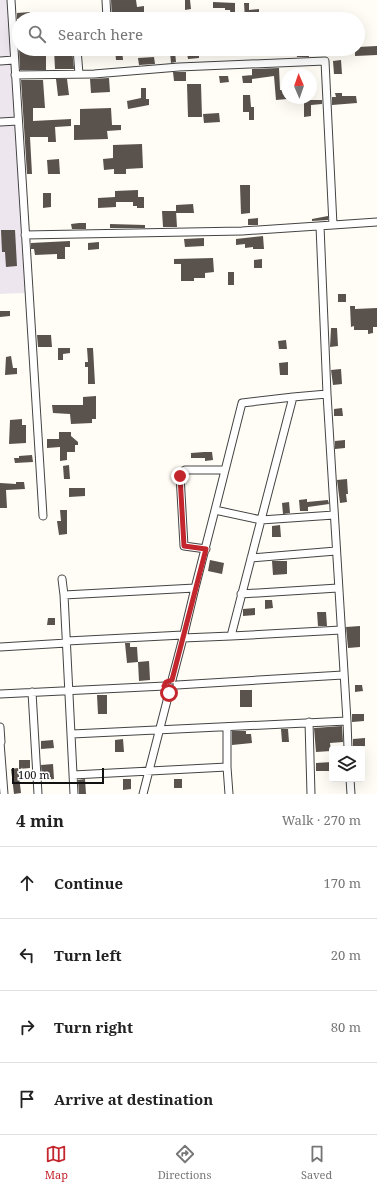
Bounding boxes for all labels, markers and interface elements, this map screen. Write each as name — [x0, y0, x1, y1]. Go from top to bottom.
search box — [12, 12, 365, 56]
icon: search — [26, 23, 48, 45]
text: Search here — [58, 24, 143, 44]
north arrow — [281, 68, 317, 104]
route end — [171, 467, 189, 485]
route start — [160, 684, 178, 702]
map controls — [329, 746, 365, 782]
button: layers — [329, 746, 365, 782]
scale bar — [12, 766, 104, 785]
text: 100 m — [18, 767, 50, 782]
text: 4 min — [16, 809, 64, 832]
text: Walk · 270 m — [282, 811, 361, 829]
icon: ahead — [16, 872, 38, 894]
text: Continue — [54, 873, 123, 893]
text: 170 m — [324, 874, 361, 892]
icon: left — [16, 944, 38, 966]
text: Turn left — [54, 945, 122, 965]
text: 20 m — [331, 946, 361, 964]
icon: right — [16, 1016, 38, 1038]
text: Turn right — [54, 1017, 133, 1037]
text: 80 m — [331, 1018, 361, 1036]
icon: arrive — [16, 1088, 38, 1110]
text: Arrive at destination — [54, 1089, 213, 1109]
tab: Map — [45, 1143, 68, 1182]
tab: Directions — [158, 1143, 211, 1182]
tab: Saved — [301, 1143, 332, 1182]

